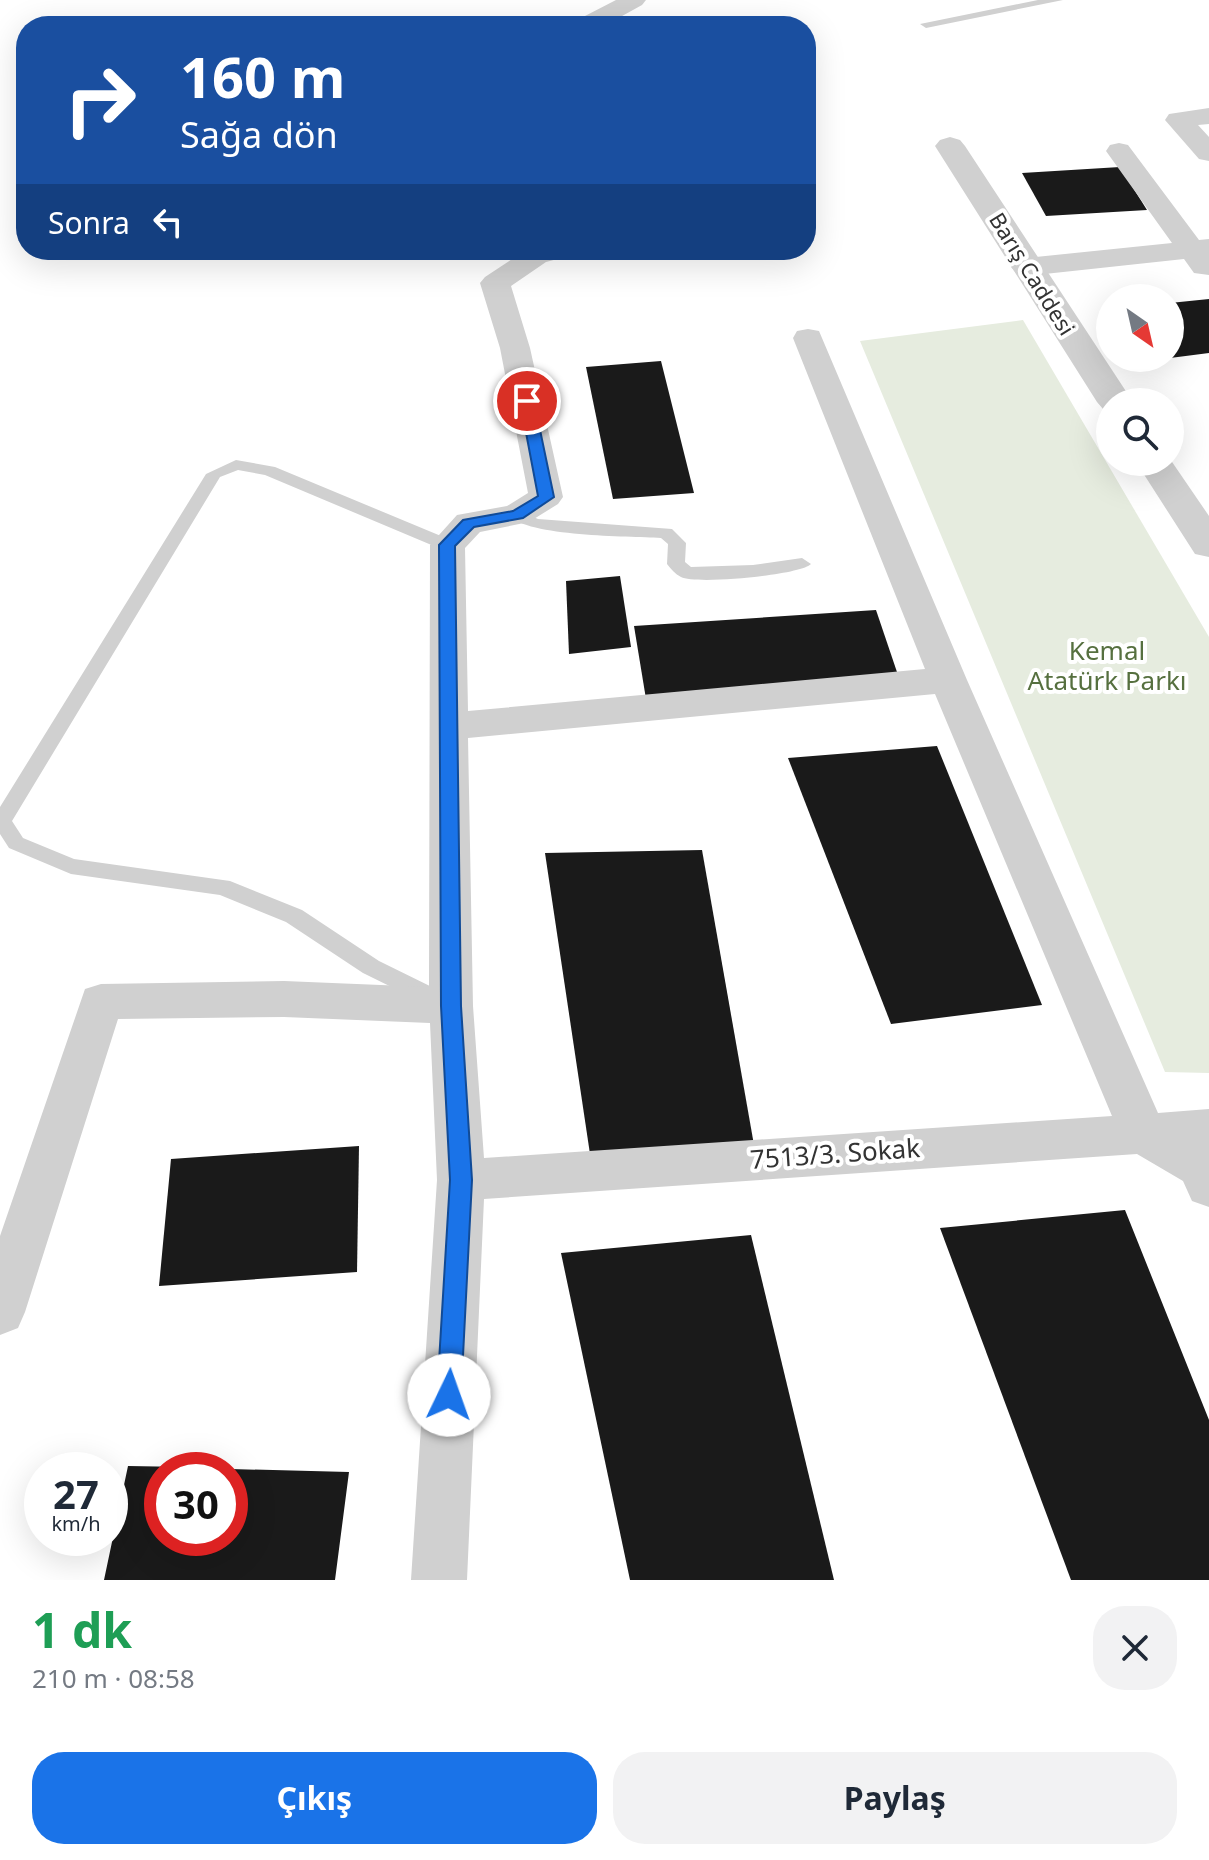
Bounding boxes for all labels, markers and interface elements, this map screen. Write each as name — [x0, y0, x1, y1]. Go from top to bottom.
text: 160 m — [180, 38, 345, 114]
icon: right — [48, 48, 152, 152]
text: Sağa dön — [180, 110, 338, 159]
icon: left — [146, 200, 190, 244]
text: Sonra — [48, 202, 130, 243]
street label: Barış Caddesi — [983, 206, 1083, 341]
north arrow — [1096, 284, 1184, 372]
map controls — [1096, 284, 1184, 476]
pin — [493, 367, 561, 435]
icon: arrive — [505, 379, 549, 423]
button: search — [1096, 388, 1184, 476]
park label: Kemal Atatürk Parkı — [1027, 632, 1187, 698]
street label: 7513/3. Sokak — [749, 1129, 921, 1177]
position arrow — [407, 1353, 491, 1437]
speed limit sign: 30 — [144, 1452, 248, 1556]
text: 27 — [53, 1466, 99, 1521]
text: km/h — [51, 1510, 101, 1537]
text: 1 dk — [32, 1597, 132, 1662]
button: close — [1093, 1606, 1177, 1690]
text: 210 m · 08:58 — [32, 1660, 195, 1696]
button: Çıkış — [32, 1752, 597, 1844]
button: Paylaş — [613, 1752, 1177, 1844]

